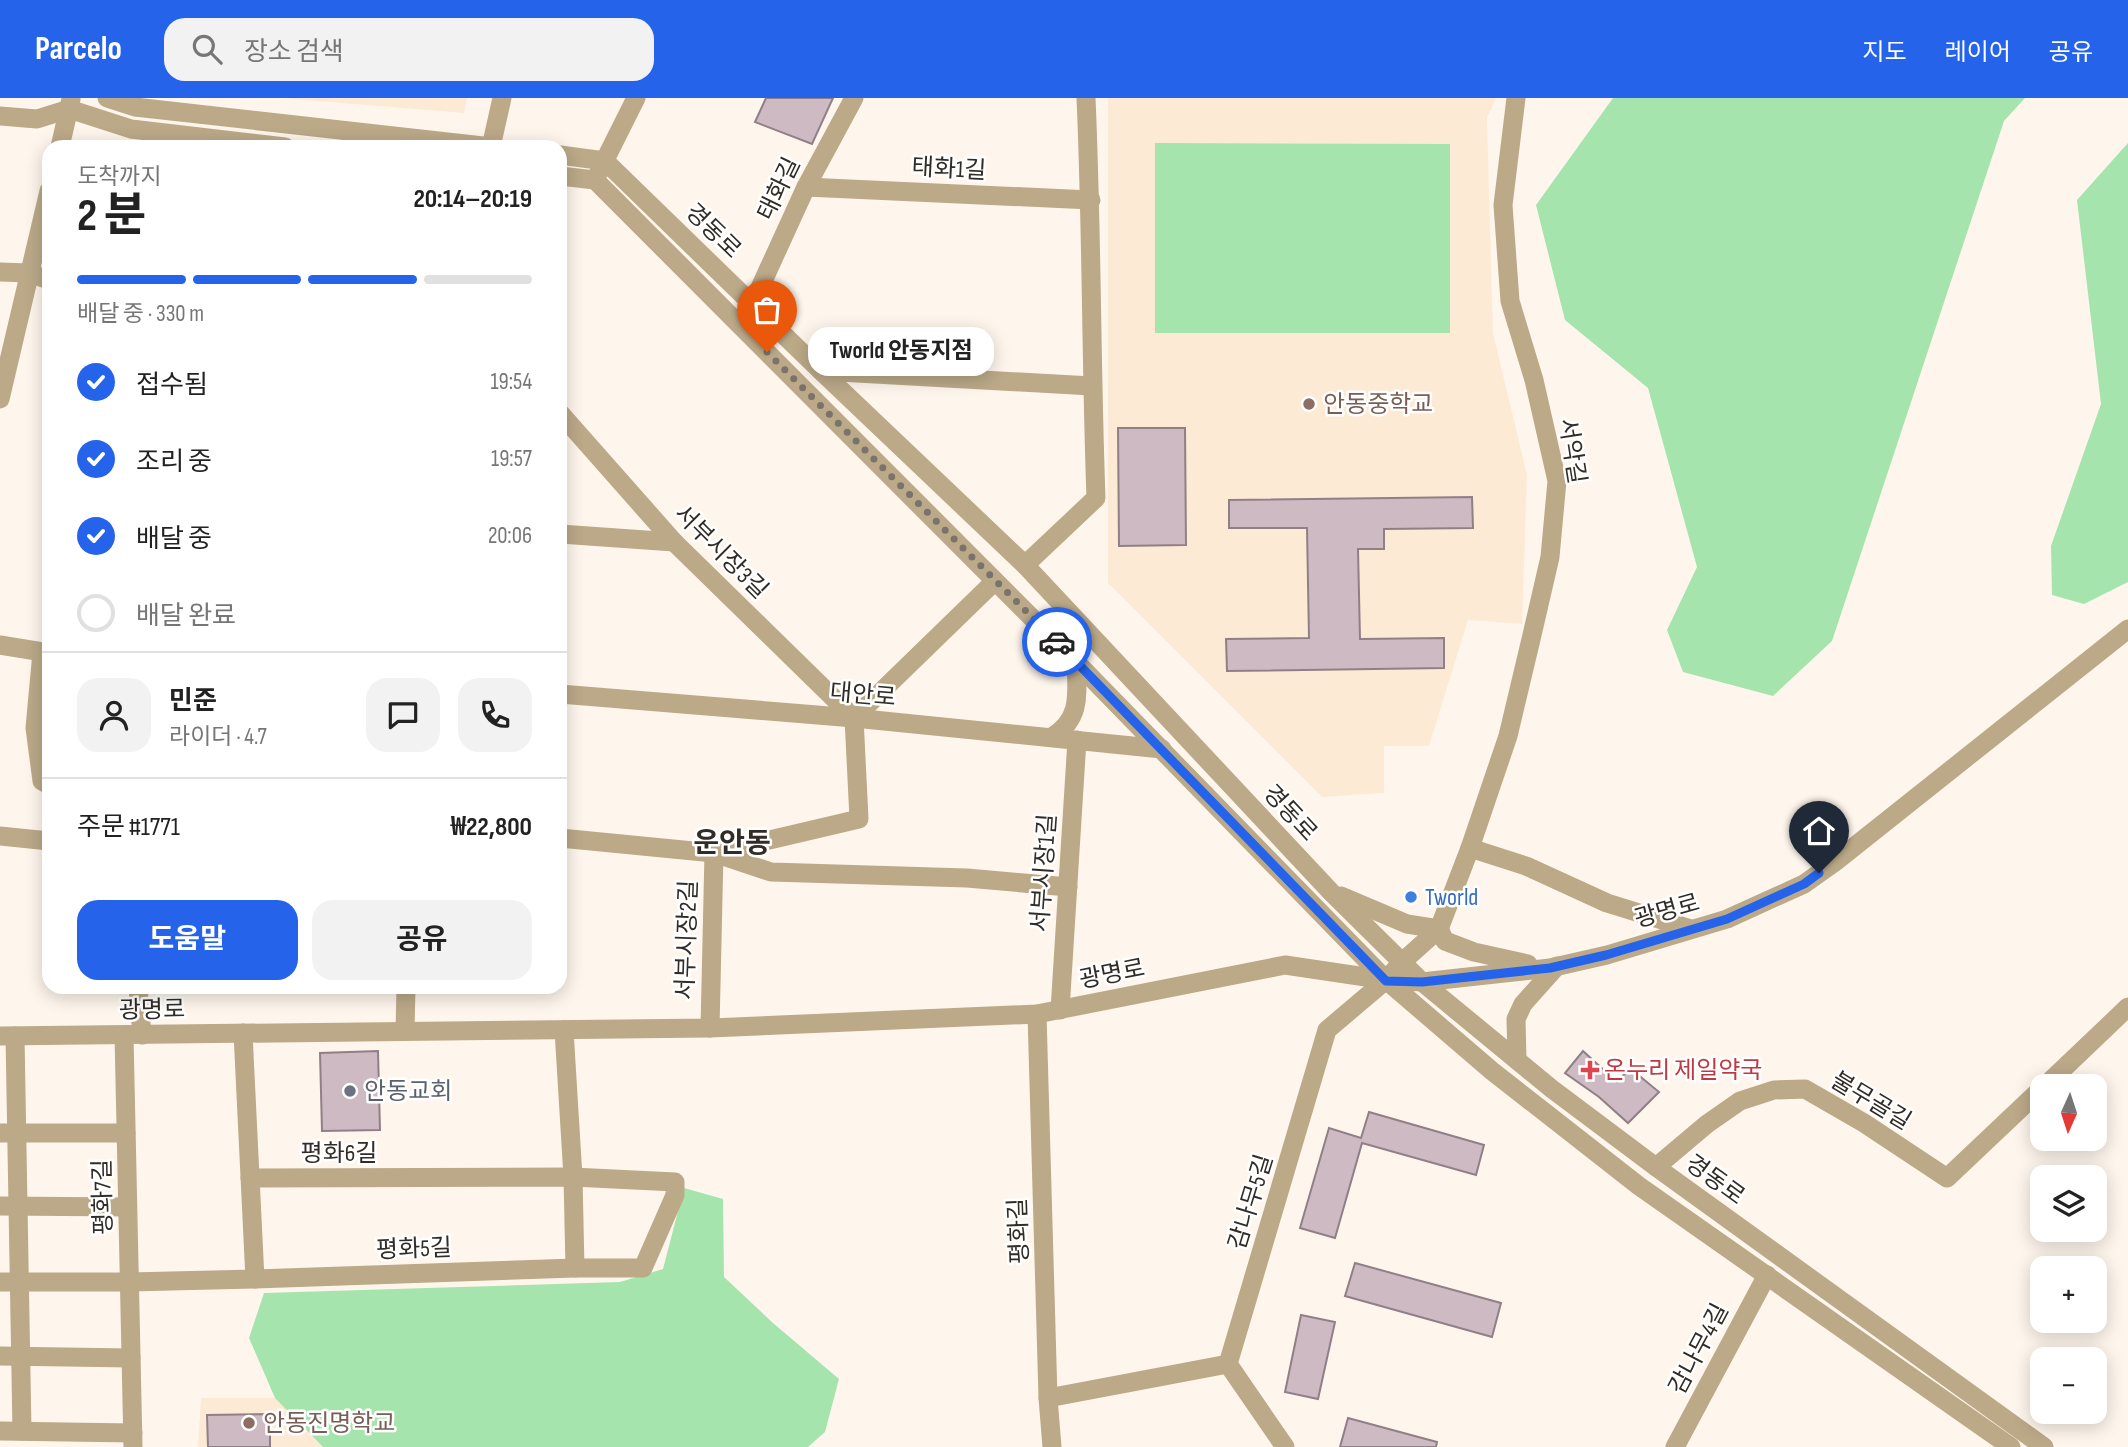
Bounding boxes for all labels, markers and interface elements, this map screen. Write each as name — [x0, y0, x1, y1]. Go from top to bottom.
search box — [164, 18, 654, 81]
text: Parcelo — [35, 29, 122, 69]
icon: search — [188, 30, 226, 68]
text: 장소 검색 — [244, 37, 344, 68]
text: 지도 — [1862, 38, 1907, 67]
text: 레이어 — [1945, 38, 2011, 67]
text: 공유 — [2049, 38, 2093, 67]
street label: 태화길 — [751, 153, 807, 225]
street label: 태화1길 — [911, 153, 987, 185]
text: 도착까지 — [77, 163, 162, 191]
text: 20:14–20:19 — [413, 184, 532, 215]
text: 2 분 — [77, 189, 147, 244]
street label: 경동로 — [679, 198, 747, 264]
pin — [737, 280, 797, 352]
icon: bag — [748, 291, 786, 329]
text: 배달 중 · 330 m — [77, 300, 204, 328]
callout: Tworld 안동지점 — [809, 328, 994, 376]
text: Tworld 안동지점 — [829, 337, 973, 365]
icon: check — [77, 363, 115, 401]
text: 19:54 — [491, 368, 532, 396]
text: 접수됨 — [136, 370, 208, 401]
place label: 안동중학교 — [1323, 390, 1433, 419]
marker: 안동중학교 — [1301, 396, 1317, 412]
street label: 서악길 — [1552, 416, 1592, 486]
icon: check — [77, 440, 115, 478]
text: 19:57 — [491, 445, 532, 473]
text: 조리 중 — [136, 447, 212, 478]
street label: 서부시장3길 — [668, 499, 774, 605]
icon: check — [77, 517, 115, 555]
text: 20:06 — [488, 522, 532, 550]
text: 배달 중 — [136, 524, 212, 555]
text: 배달 완료 — [136, 601, 236, 632]
courier — [1022, 607, 1092, 677]
icon: car — [1038, 623, 1076, 661]
button: person — [77, 678, 151, 752]
button: chat — [366, 678, 440, 752]
button: phone — [458, 678, 532, 752]
street label: 대안로 — [829, 678, 897, 712]
text: 민준 — [169, 686, 217, 717]
text: 라이더 · 4.7 — [169, 723, 267, 751]
street label: 경동로 — [1257, 779, 1323, 847]
pin — [1789, 801, 1849, 873]
text: 주문 #1771 — [77, 812, 180, 843]
text: ₩22,800 — [451, 812, 532, 843]
icon: home — [1800, 812, 1838, 850]
street label: 서부시장1길 — [1025, 813, 1063, 933]
district label: 운안동 — [693, 827, 771, 860]
street label: 서부시장2길 — [670, 879, 704, 1001]
place label: Tworld — [1425, 883, 1478, 912]
street label: 광명로 — [1631, 888, 1703, 934]
marker: Tworld — [1403, 889, 1419, 905]
button: 도움말 — [77, 900, 298, 980]
button: 공유 — [312, 900, 532, 980]
street label: 광명로 — [1077, 953, 1147, 995]
street label: 광명로 — [119, 995, 185, 1025]
place label: 온누리 제일약국 — [1604, 1056, 1762, 1085]
marker: 온누리 제일약국 — [1582, 1062, 1598, 1078]
street label: 불무골길 — [1826, 1066, 1916, 1136]
north arrow — [2030, 1074, 2107, 1152]
map controls — [2030, 1074, 2107, 1424]
place label: 안동교회 — [364, 1077, 452, 1106]
marker: 안동교회 — [342, 1083, 358, 1099]
street label: 평화6길 — [301, 1139, 377, 1168]
street label: 경동로 — [1680, 1149, 1750, 1211]
street label: 감나무5길 — [1223, 1151, 1279, 1253]
street label: 평화7길 — [88, 1159, 118, 1235]
button: layers — [2030, 1165, 2107, 1242]
street label: 평화길 — [1003, 1197, 1035, 1265]
street label: 평화5길 — [376, 1233, 452, 1265]
button: + — [2030, 1256, 2107, 1333]
street label: 감나무4길 — [1663, 1299, 1735, 1399]
button: − — [2030, 1347, 2107, 1424]
place label: 안동진명학교 — [263, 1409, 395, 1438]
marker: 안동진명학교 — [241, 1415, 257, 1431]

